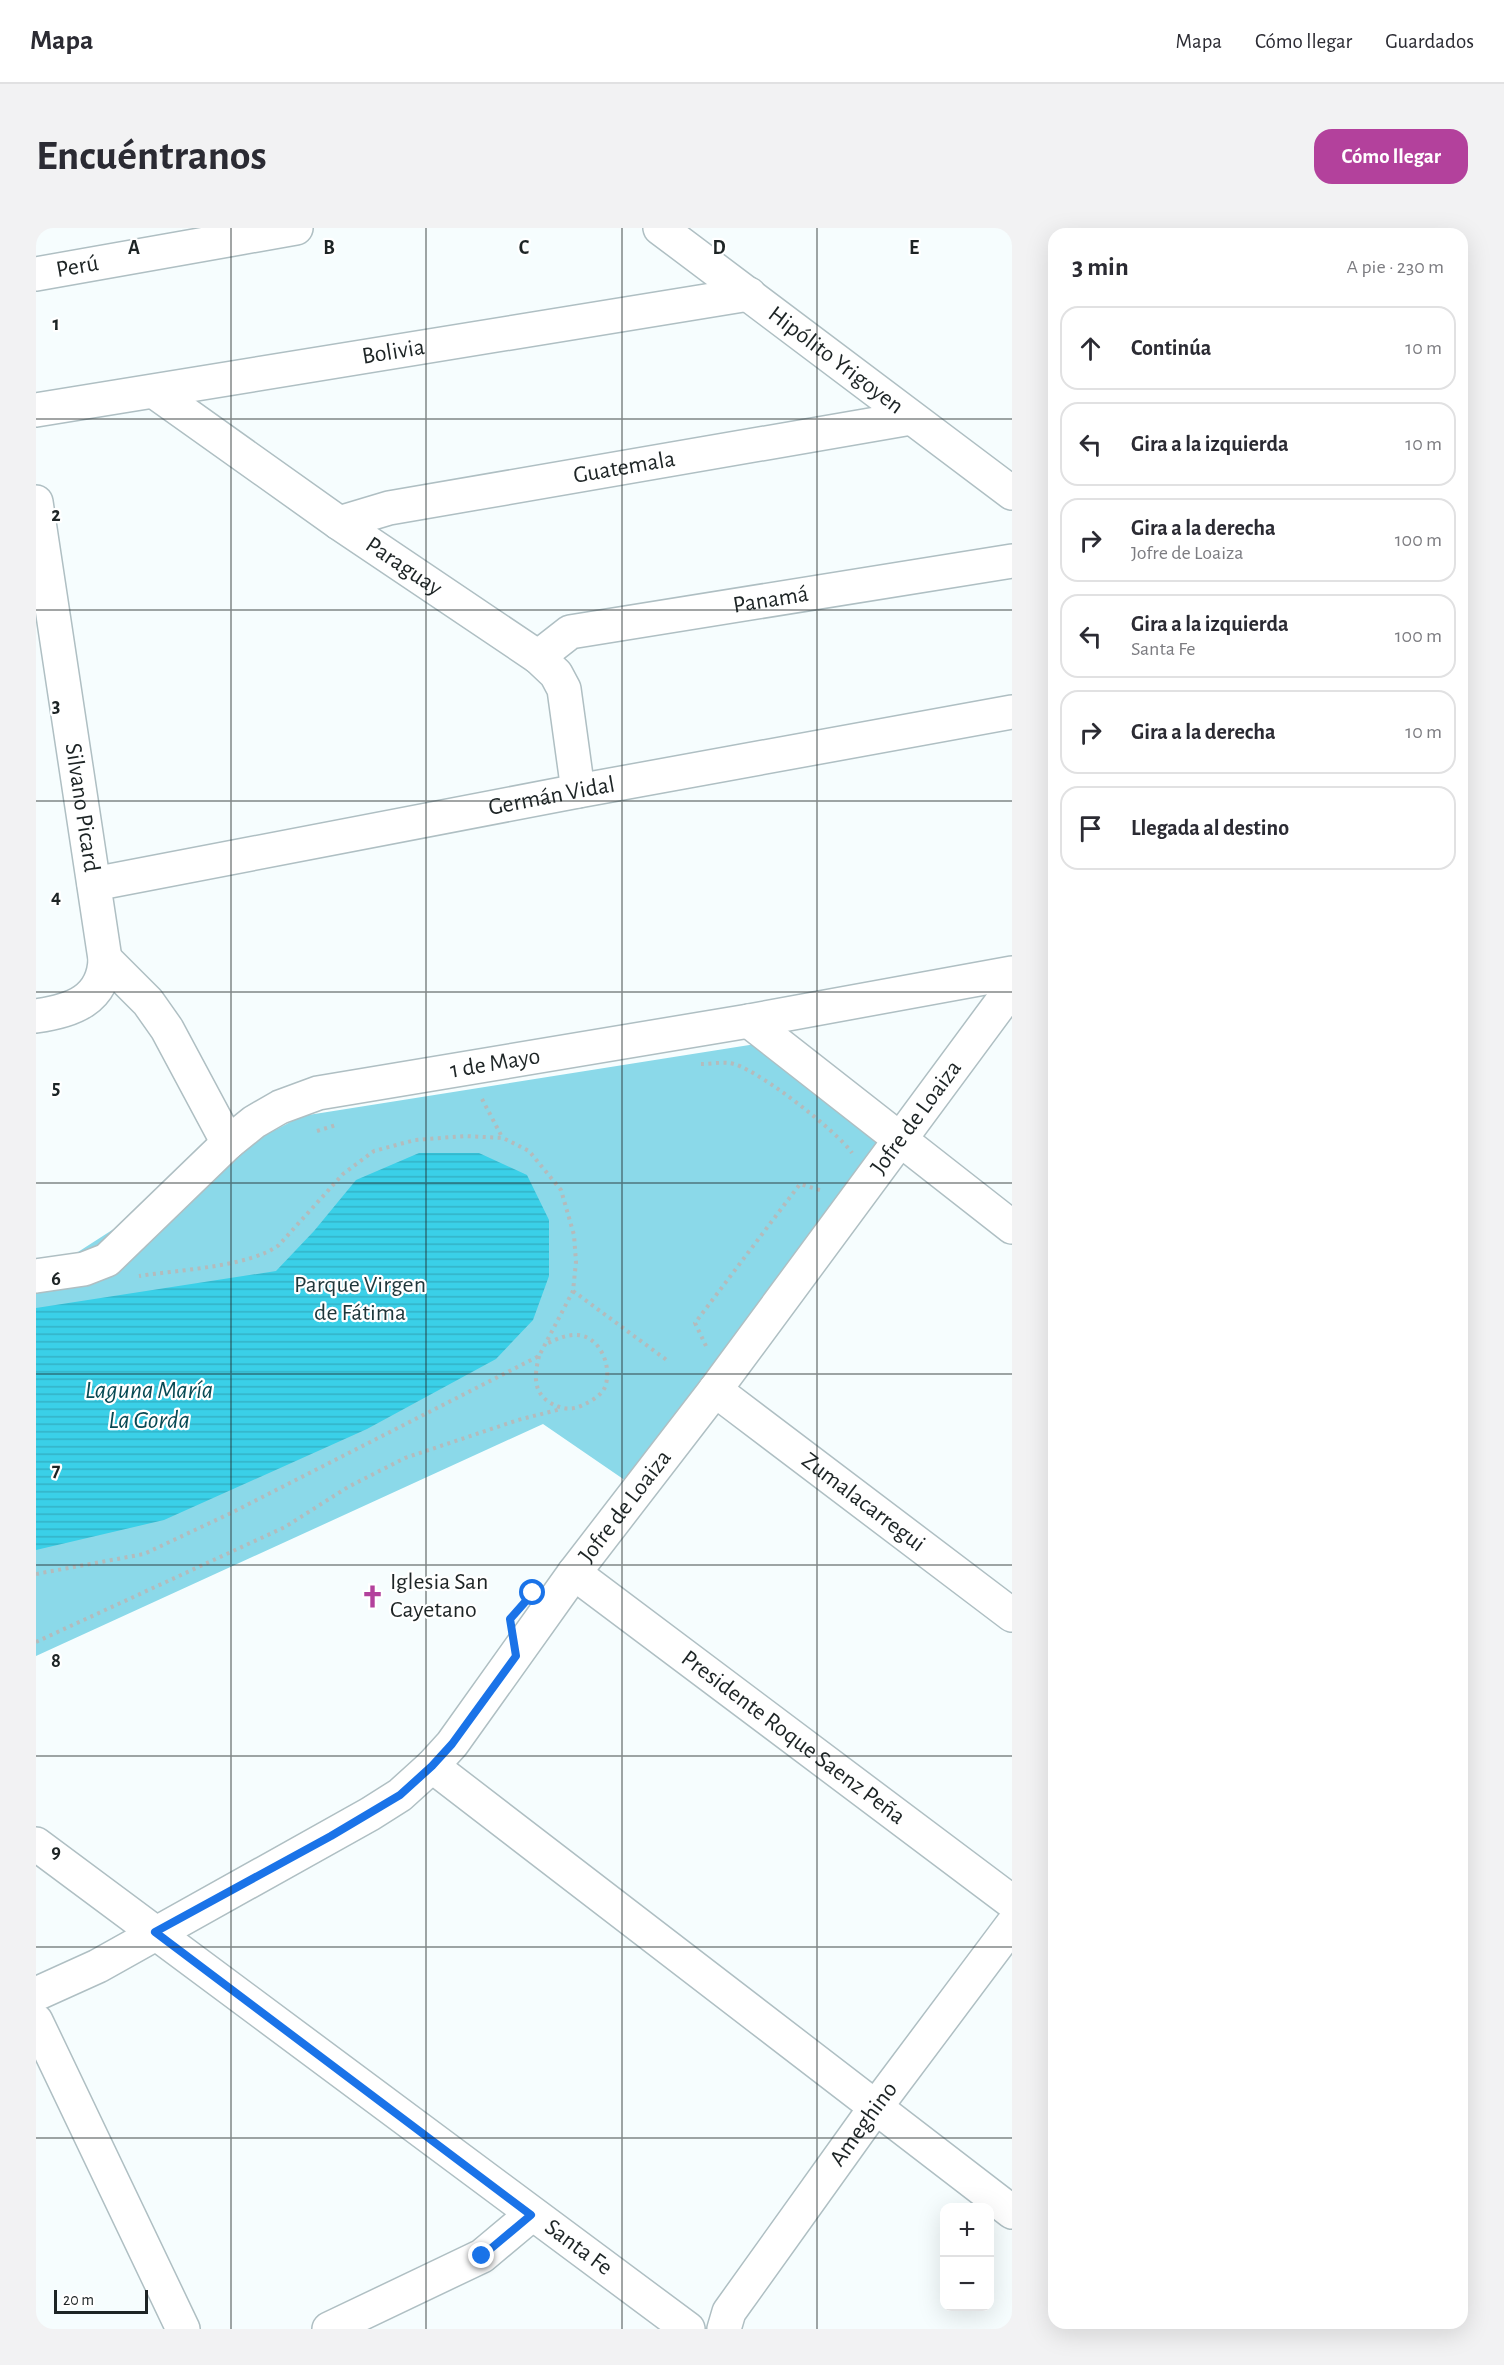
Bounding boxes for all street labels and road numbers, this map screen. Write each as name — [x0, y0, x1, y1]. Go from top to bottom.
street label: Perú — [54, 251, 100, 282]
street label: Hipólito Yrigoyen — [764, 302, 908, 419]
street label: Bolivia — [360, 335, 426, 369]
street label: Guatemala — [572, 447, 677, 488]
street label: Paraguay — [361, 533, 446, 601]
street label: Panamá — [731, 582, 810, 618]
street label: Silvano Picard — [61, 741, 104, 874]
street label: Germán Vidal — [487, 773, 617, 820]
street label: 1 de Mayo — [448, 1044, 542, 1083]
street label: Jofre de Loaiza — [867, 1056, 966, 1179]
street label: Jofre de Loaiza — [574, 1446, 676, 1567]
street label: Zumalacarregui — [797, 1448, 929, 1556]
street label: Presidente Roque Saenz Peña — [677, 1646, 909, 1829]
street label: Ameghino — [825, 2077, 902, 2171]
street label: Santa Fe — [540, 2215, 617, 2280]

